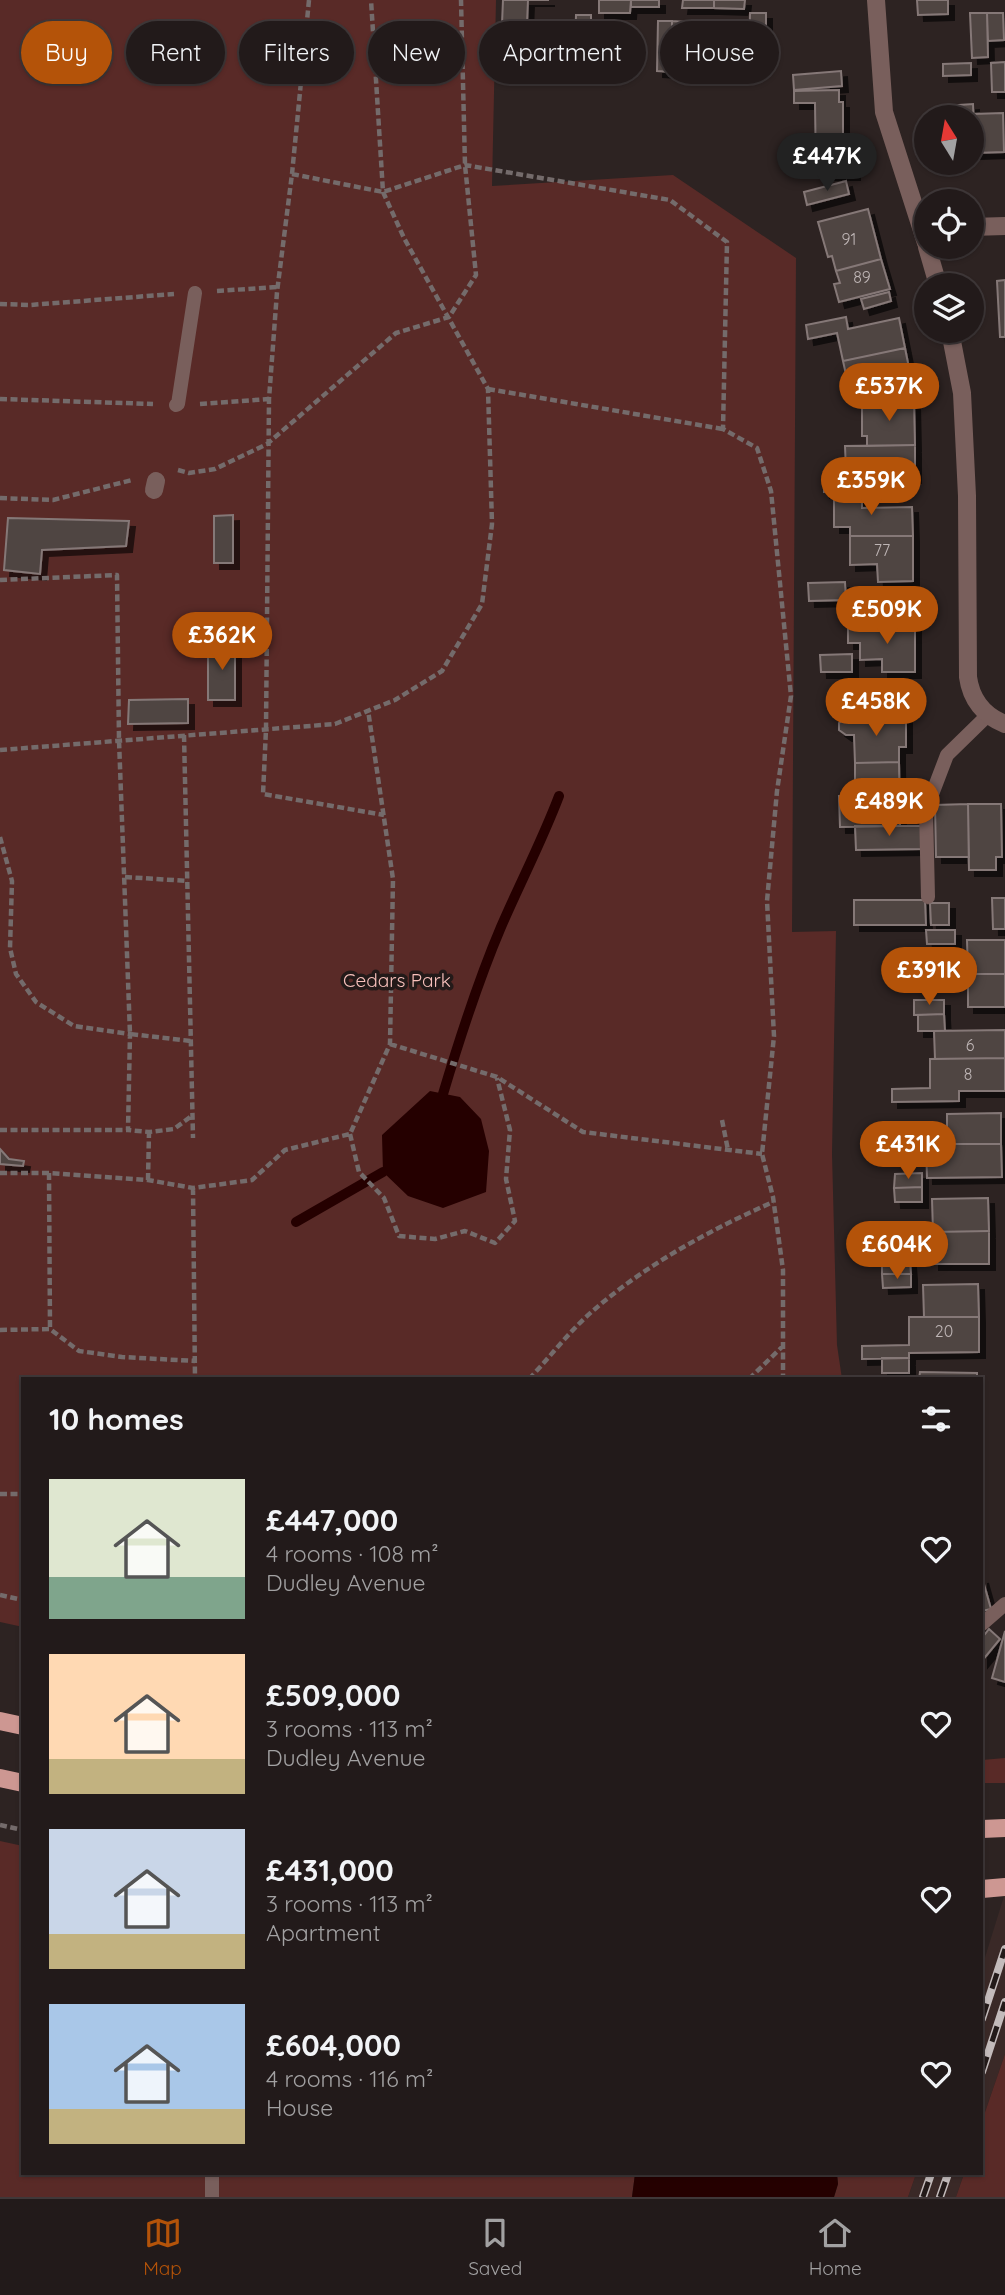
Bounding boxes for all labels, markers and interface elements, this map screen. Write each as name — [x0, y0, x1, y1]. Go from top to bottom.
chip: Buy — [21, 21, 112, 84]
chip: Rent — [126, 21, 225, 84]
chip: Filters — [239, 21, 354, 84]
chip: New — [368, 21, 465, 84]
chip: Apartment — [479, 21, 646, 84]
chip: House — [660, 21, 779, 84]
north arrow — [914, 105, 984, 175]
map controls — [914, 105, 984, 343]
pin: £447K — [778, 134, 876, 193]
text: £447K — [793, 141, 861, 170]
button: locate — [914, 189, 984, 259]
house number: 91 — [842, 229, 856, 249]
house number: 89 — [853, 267, 871, 287]
button: layers — [914, 273, 984, 343]
pin: £537K — [840, 364, 938, 423]
text: £537K — [855, 371, 923, 400]
pin: £359K — [822, 458, 920, 517]
text: £359K — [837, 465, 905, 494]
house number: 77 — [874, 540, 890, 560]
pin: £509K — [838, 586, 936, 646]
text: £509K — [852, 594, 922, 623]
pin: £362K — [173, 612, 271, 672]
text: £362K — [188, 620, 256, 649]
pin: £458K — [827, 678, 925, 738]
text: £458K — [842, 686, 910, 715]
pin: £489K — [840, 778, 938, 838]
text: £489K — [855, 786, 923, 815]
pin: £391K — [880, 948, 978, 1007]
text: £391K — [897, 955, 961, 984]
park label: Cedars Park — [343, 968, 451, 992]
house number: 6 — [966, 1035, 975, 1055]
house number: 8 — [964, 1064, 972, 1084]
pin: £431K — [859, 1122, 957, 1181]
text: £431K — [876, 1129, 940, 1158]
pin: £604K — [848, 1222, 946, 1281]
text: £604K — [862, 1229, 932, 1258]
house number: 20 — [935, 1321, 953, 1341]
text: 10 homes — [49, 1400, 184, 1438]
icon: filters — [917, 1400, 955, 1438]
text: £447,000 — [266, 1501, 398, 1539]
icon: home — [105, 1507, 189, 1591]
icon: heart — [917, 1530, 955, 1568]
text: 4 rooms · 108 m² — [266, 1539, 439, 1568]
text: Dudley Avenue — [266, 1568, 426, 1597]
text: £509,000 — [266, 1676, 400, 1714]
icon: home — [105, 1682, 189, 1766]
icon: heart — [917, 1705, 955, 1743]
text: 3 rooms · 113 m² — [266, 1714, 433, 1743]
text: Dudley Avenue — [266, 1743, 426, 1772]
text: £431,000 — [266, 1851, 394, 1889]
icon: home — [105, 1857, 189, 1941]
icon: heart — [917, 1880, 955, 1918]
text: 3 rooms · 113 m² — [266, 1889, 433, 1918]
text: Apartment — [266, 1918, 380, 1947]
text: £604,000 — [266, 2026, 401, 2064]
icon: home — [105, 2032, 189, 2116]
icon: heart — [917, 2055, 955, 2093]
text: 4 rooms · 116 m² — [266, 2064, 433, 2093]
text: House — [266, 2093, 333, 2122]
tab: Map — [143, 2214, 182, 2280]
tab: Saved — [468, 2214, 522, 2280]
tab: Home — [809, 2214, 862, 2280]

